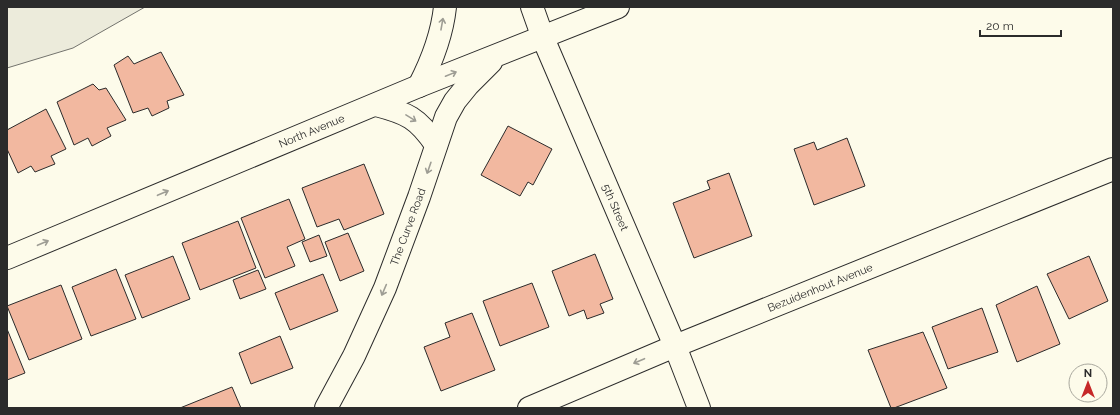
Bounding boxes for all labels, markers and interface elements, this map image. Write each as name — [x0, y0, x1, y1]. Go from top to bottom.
scale bar — [980, 12, 1061, 38]
one-way arrow — [438, 17, 446, 30]
text: 20 m — [986, 19, 1014, 33]
one-way arrow — [445, 69, 457, 77]
street label: North Avenue — [277, 111, 347, 150]
one-way arrow — [405, 114, 417, 122]
one-way arrow — [424, 162, 432, 174]
street label: 5th Street — [600, 182, 631, 233]
street label: The Curve Road — [387, 186, 428, 267]
one-way arrow — [157, 189, 169, 197]
one-way arrow — [37, 239, 49, 247]
street label: Bezuidenhout Avenue — [766, 260, 875, 314]
one-way arrow — [379, 284, 387, 296]
one-way arrow — [633, 358, 645, 366]
north arrow — [1068, 363, 1108, 403]
text: N — [1084, 367, 1092, 380]

